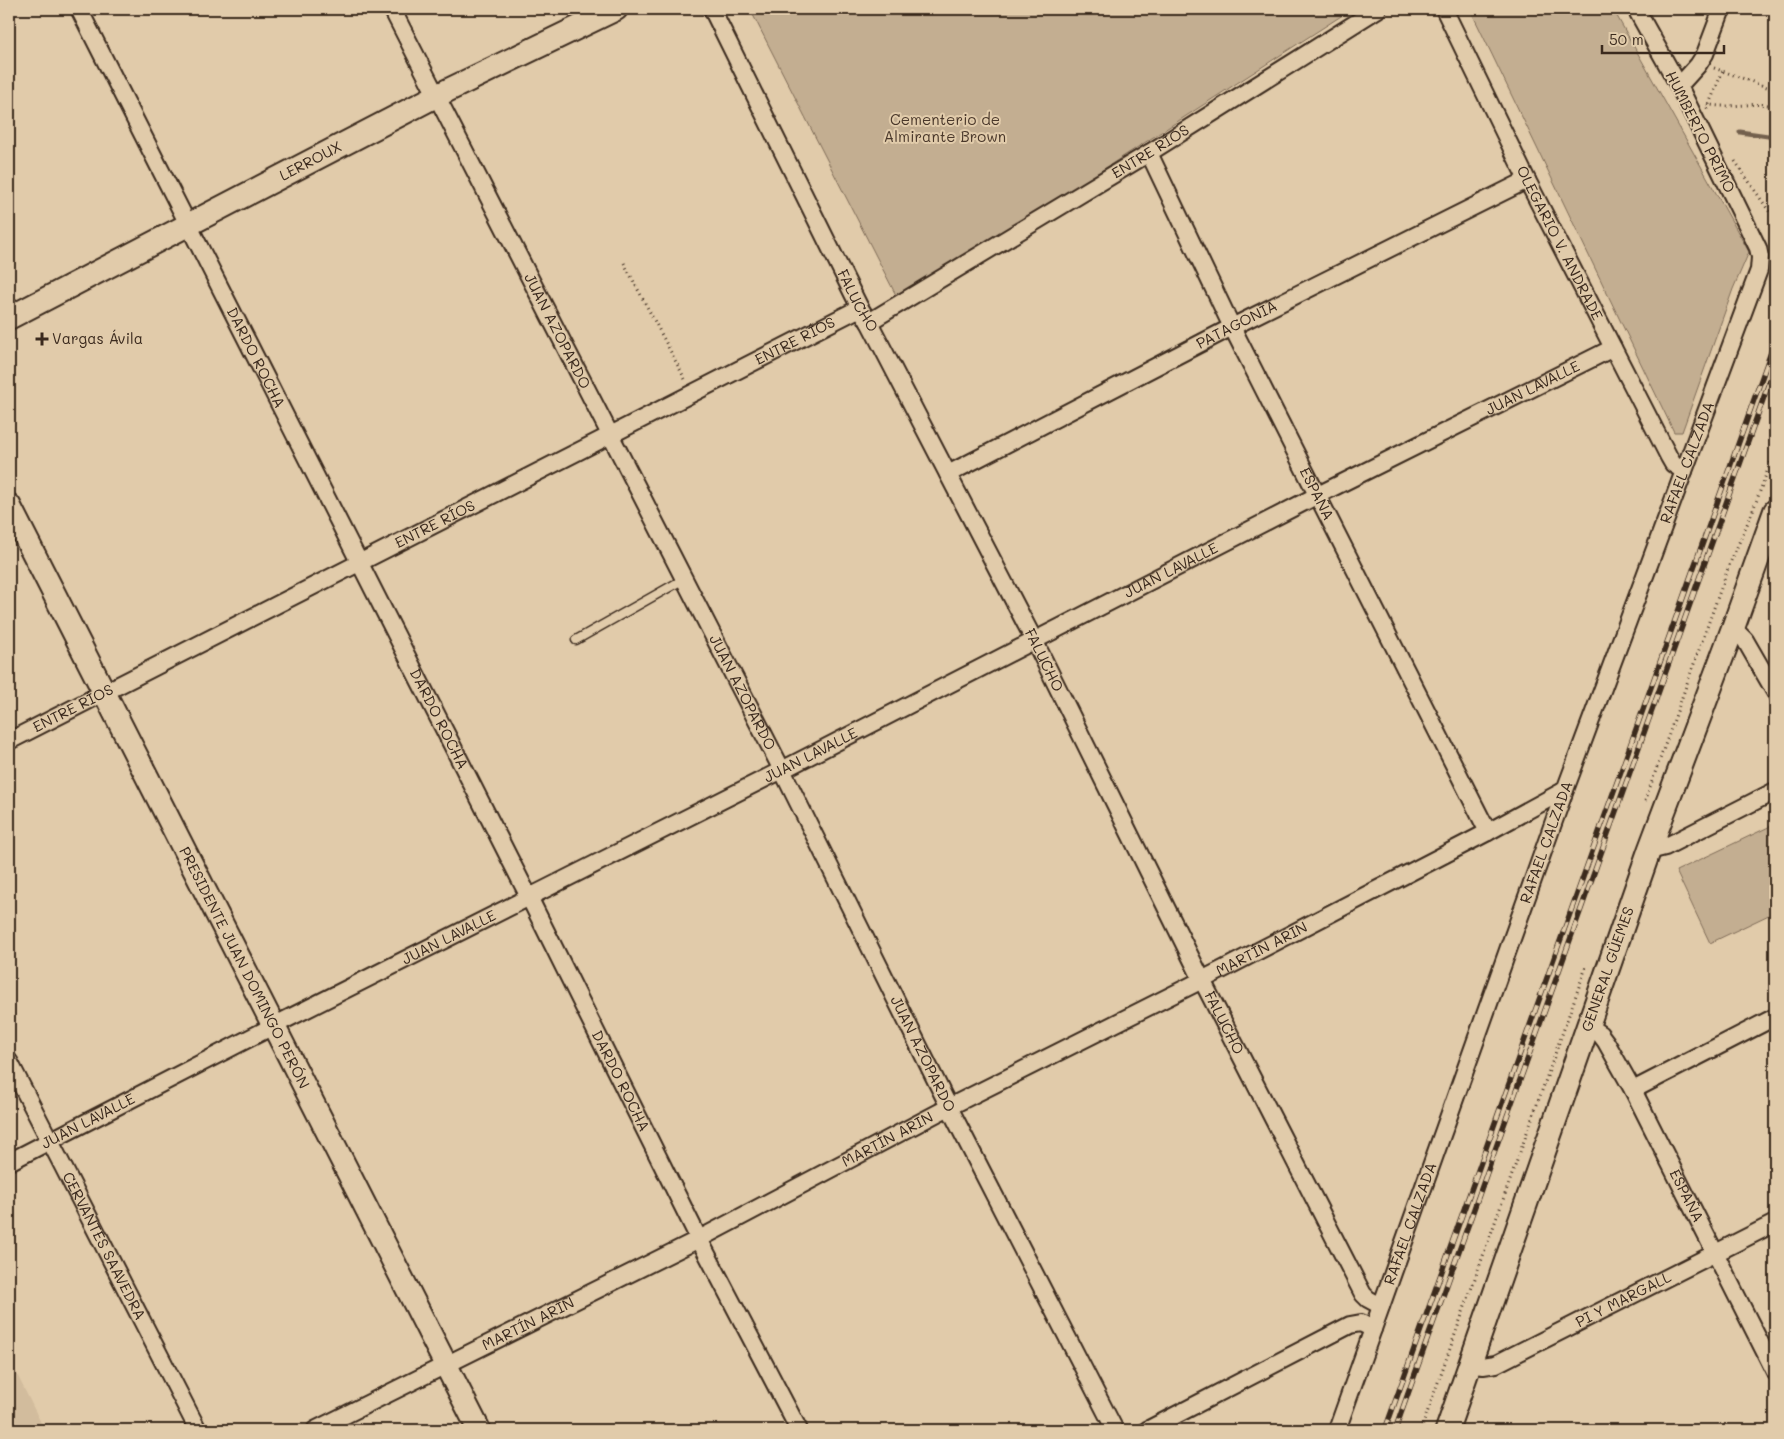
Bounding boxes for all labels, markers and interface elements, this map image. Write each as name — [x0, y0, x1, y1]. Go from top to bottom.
scale bar — [1602, 22, 1724, 54]
text: 50 m — [1609, 29, 1644, 49]
street label: HUMBERTO PRIMO — [1661, 67, 1740, 196]
park label: Cementerio de Almirante Brown — [884, 109, 1006, 146]
street label: ENTRE RÍOS — [1107, 119, 1193, 182]
street label: LERROUX — [276, 136, 345, 185]
street label: OLEGARIO V. ANDRADE — [1513, 162, 1608, 324]
street label: FALUCHO — [833, 266, 883, 335]
street label: JUAN AZOPARDO — [520, 270, 596, 392]
street label: PATAGONIA — [1192, 295, 1280, 353]
street label: DARDO ROCHA — [223, 303, 291, 411]
street label: ENTRE RÍOS — [751, 311, 838, 369]
place label: Vargas Ávila — [52, 328, 143, 348]
marker: Vargas Ávila — [36, 333, 48, 345]
street label: JUAN LAVALLE — [1482, 355, 1583, 419]
street label: RAFAEL CALZADA — [1654, 398, 1718, 526]
street label: ESPAÑA — [1296, 464, 1339, 523]
street label: ENTRE RÍOS — [391, 495, 478, 552]
street label: JUAN LAVALLE — [1120, 537, 1221, 602]
street label: FALUCHO — [1021, 625, 1069, 695]
street label: JUAN AZOPARDO — [705, 631, 781, 753]
street label: DARDO ROCHA — [406, 665, 474, 772]
street label: ENTRE RÍOS — [29, 679, 116, 736]
street label: JUAN LAVALLE — [760, 722, 861, 787]
street label: RAFAEL CALZADA — [1514, 778, 1577, 906]
street label: PRESIDENTE JUAN DOMINGO PERÓN — [175, 843, 315, 1092]
street label: JUAN LAVALLE — [398, 904, 499, 969]
street label: GENERAL GÜEMES — [1576, 904, 1638, 1034]
street label: MARTÍN ARIN — [1212, 916, 1311, 980]
street label: FALUCHO — [1200, 988, 1249, 1058]
street label: JUAN AZOPARDO — [886, 992, 961, 1115]
street label: DARDO ROCHA — [588, 1027, 655, 1135]
street label: JUAN LAVALLE — [37, 1088, 138, 1153]
street label: MARTÍN ARIN — [838, 1106, 936, 1171]
street label: RAFAEL CALZADA — [1379, 1159, 1441, 1287]
street label: ESPAÑA — [1665, 1165, 1709, 1225]
street label: CERVANTES SAAVEDRA — [59, 1168, 151, 1323]
street label: PI Y MARGALL — [1572, 1266, 1674, 1331]
street label: MARTÍN ARIN — [478, 1292, 577, 1354]

